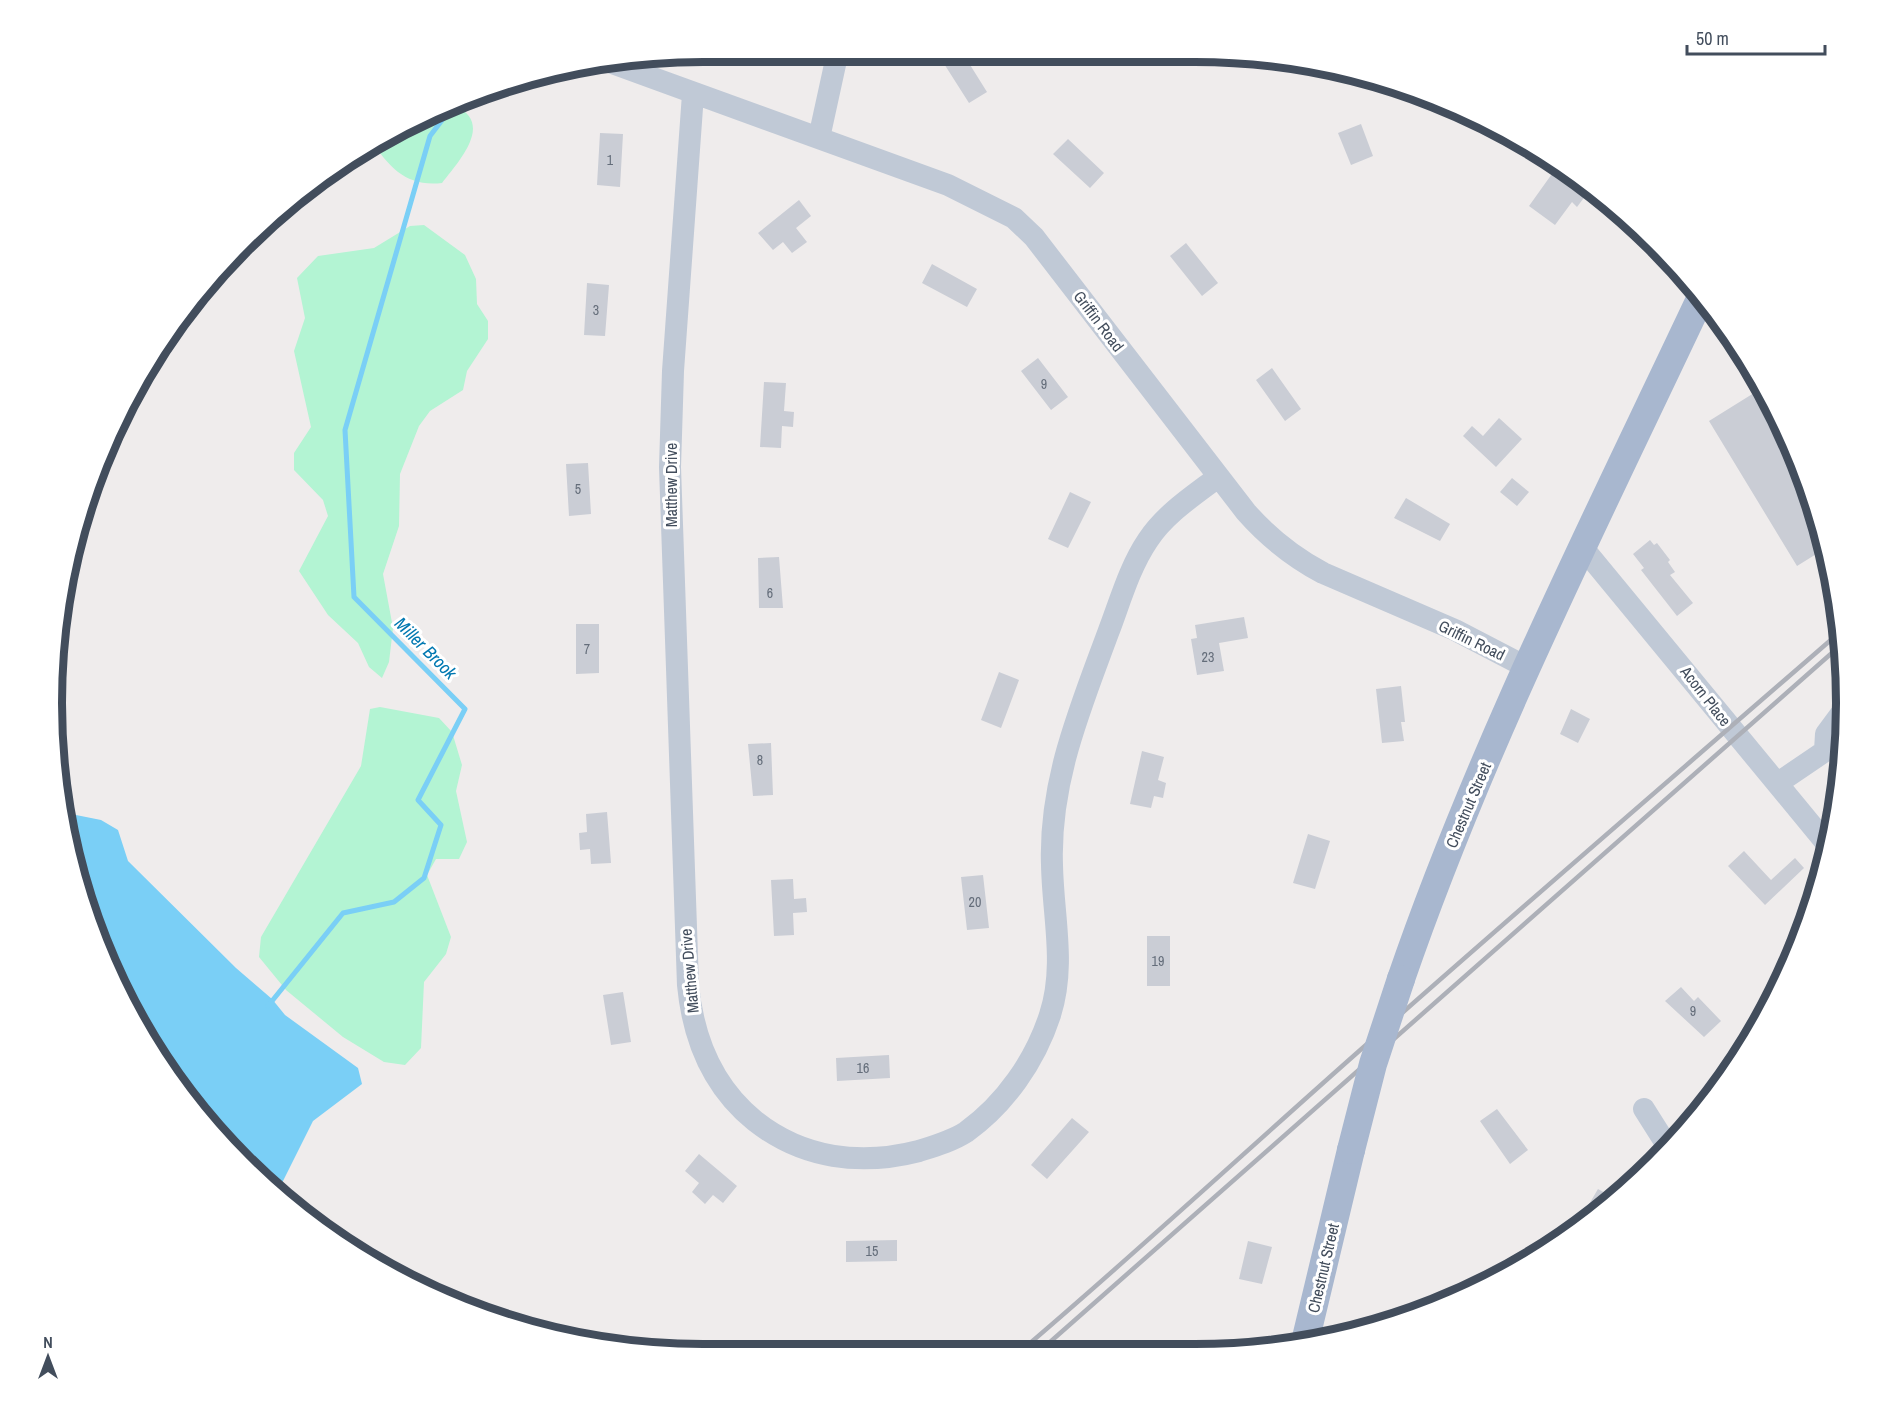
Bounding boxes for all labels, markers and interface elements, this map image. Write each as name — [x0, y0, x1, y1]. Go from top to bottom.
scale bar — [1687, 18, 1825, 56]
text: 50 m — [1696, 26, 1729, 51]
house number: 1 — [607, 151, 614, 169]
street label: Griffin Road — [1069, 286, 1129, 356]
house number: 3 — [593, 301, 599, 319]
house number: 9 — [1041, 375, 1047, 393]
street label: Matthew Drive — [660, 443, 682, 527]
house number: 5 — [575, 480, 581, 498]
house number: 6 — [767, 584, 773, 602]
water label: Miller Brook — [389, 611, 463, 685]
street label: Griffin Road — [1435, 614, 1509, 666]
house number: 7 — [584, 640, 590, 658]
house number: 23 — [1202, 648, 1214, 666]
street label: Acorn Place — [1675, 661, 1736, 731]
house number: 8 — [757, 751, 763, 769]
street label: Chestnut Street — [1440, 758, 1496, 851]
house number: 20 — [969, 893, 981, 911]
street label: Matthew Drive — [674, 928, 704, 1014]
house number: 19 — [1152, 952, 1164, 970]
house number: 9 — [1690, 1002, 1696, 1020]
house number: 16 — [857, 1059, 869, 1077]
street label: Chestnut Street — [1302, 1221, 1344, 1315]
house number: 15 — [866, 1242, 878, 1260]
north arrow — [18, 1327, 78, 1387]
text: N — [43, 1331, 53, 1353]

